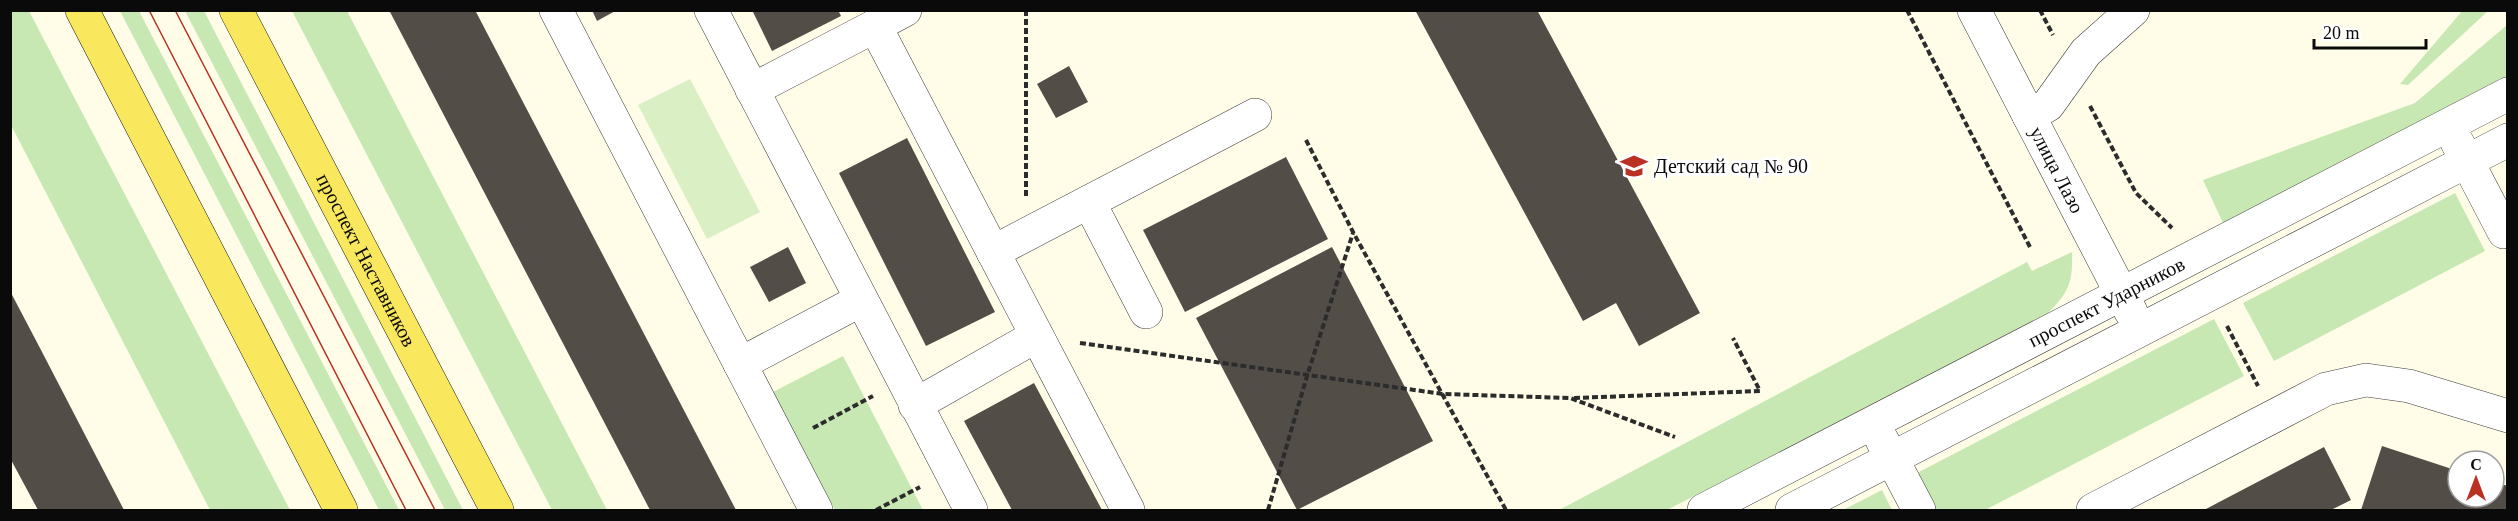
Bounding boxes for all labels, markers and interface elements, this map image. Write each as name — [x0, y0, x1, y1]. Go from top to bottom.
scale bar — [2314, 12, 2426, 50]
text: 20 m — [2323, 23, 2360, 43]
street label: улица Лазо — [2025, 123, 2089, 217]
school or university icon: Детский сад № 90 — [1619, 151, 1649, 181]
place label: Детский сад № 90 — [1654, 155, 1808, 178]
street label: проспект Наставников — [312, 170, 421, 350]
street label: проспект Ударников — [2025, 252, 2188, 351]
north arrow — [2446, 449, 2506, 509]
text: С — [2470, 456, 2482, 473]

